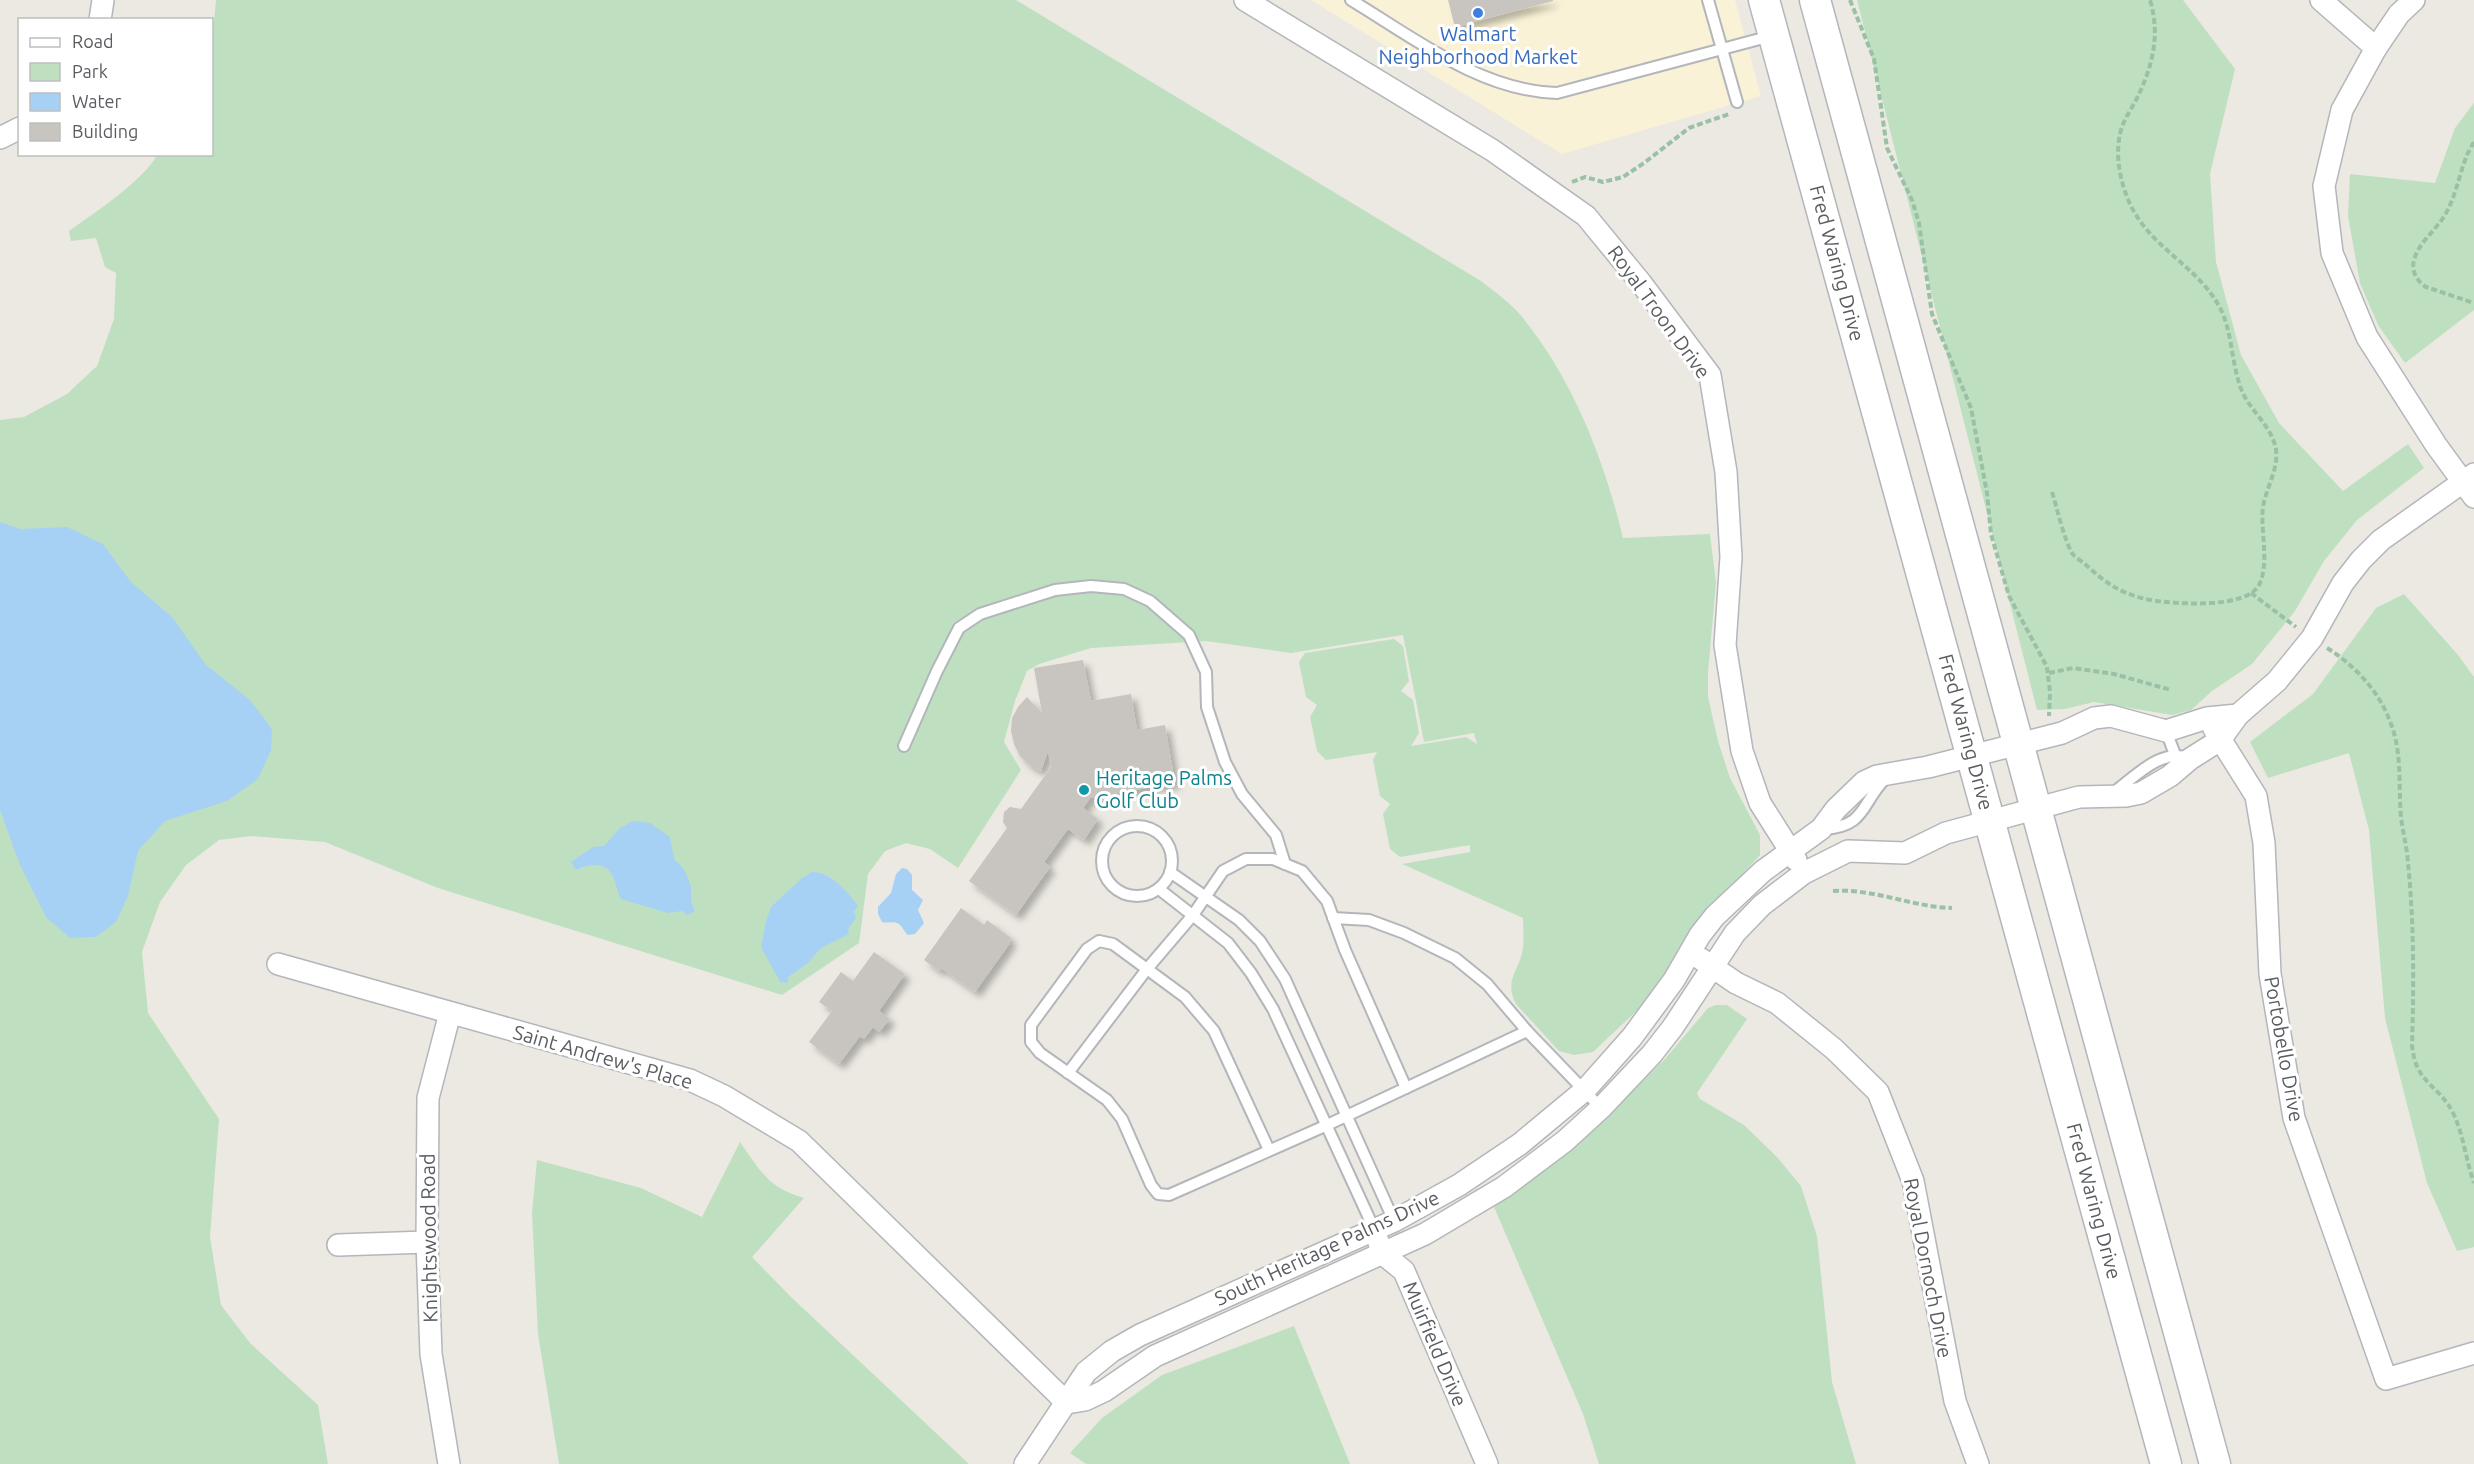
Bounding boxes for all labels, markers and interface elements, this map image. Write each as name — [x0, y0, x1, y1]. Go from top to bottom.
marker: Walmart Neighborhood Market — [1471, 6, 1485, 20]
legend — [18, 18, 213, 156]
place label: Walmart Neighborhood Market — [1378, 22, 1578, 68]
text: Road — [72, 31, 114, 51]
text: Park — [72, 61, 108, 81]
text: Water — [72, 91, 122, 111]
text: Building — [72, 121, 138, 141]
street label: Fred Waring Drive — [1806, 182, 1869, 343]
street label: Royal Troon Drive — [1604, 241, 1715, 383]
street label: Fred Waring Drive — [1935, 651, 1998, 812]
place label: Heritage Palms Golf Club — [1096, 766, 1232, 812]
marker: Heritage Palms Golf Club — [1077, 783, 1091, 797]
street label: Portobello Drive — [2260, 974, 2309, 1123]
street label: Saint Andrew's Place — [511, 1020, 696, 1093]
street label: Fred Waring Drive — [2063, 1120, 2126, 1281]
street label: Knightswood Road — [416, 1153, 441, 1323]
street label: Royal Dornoch Drive — [1900, 1176, 1957, 1360]
street label: South Heritage Palms Drive — [1211, 1185, 1443, 1310]
street label: Muirfield Drive — [1399, 1278, 1472, 1410]

